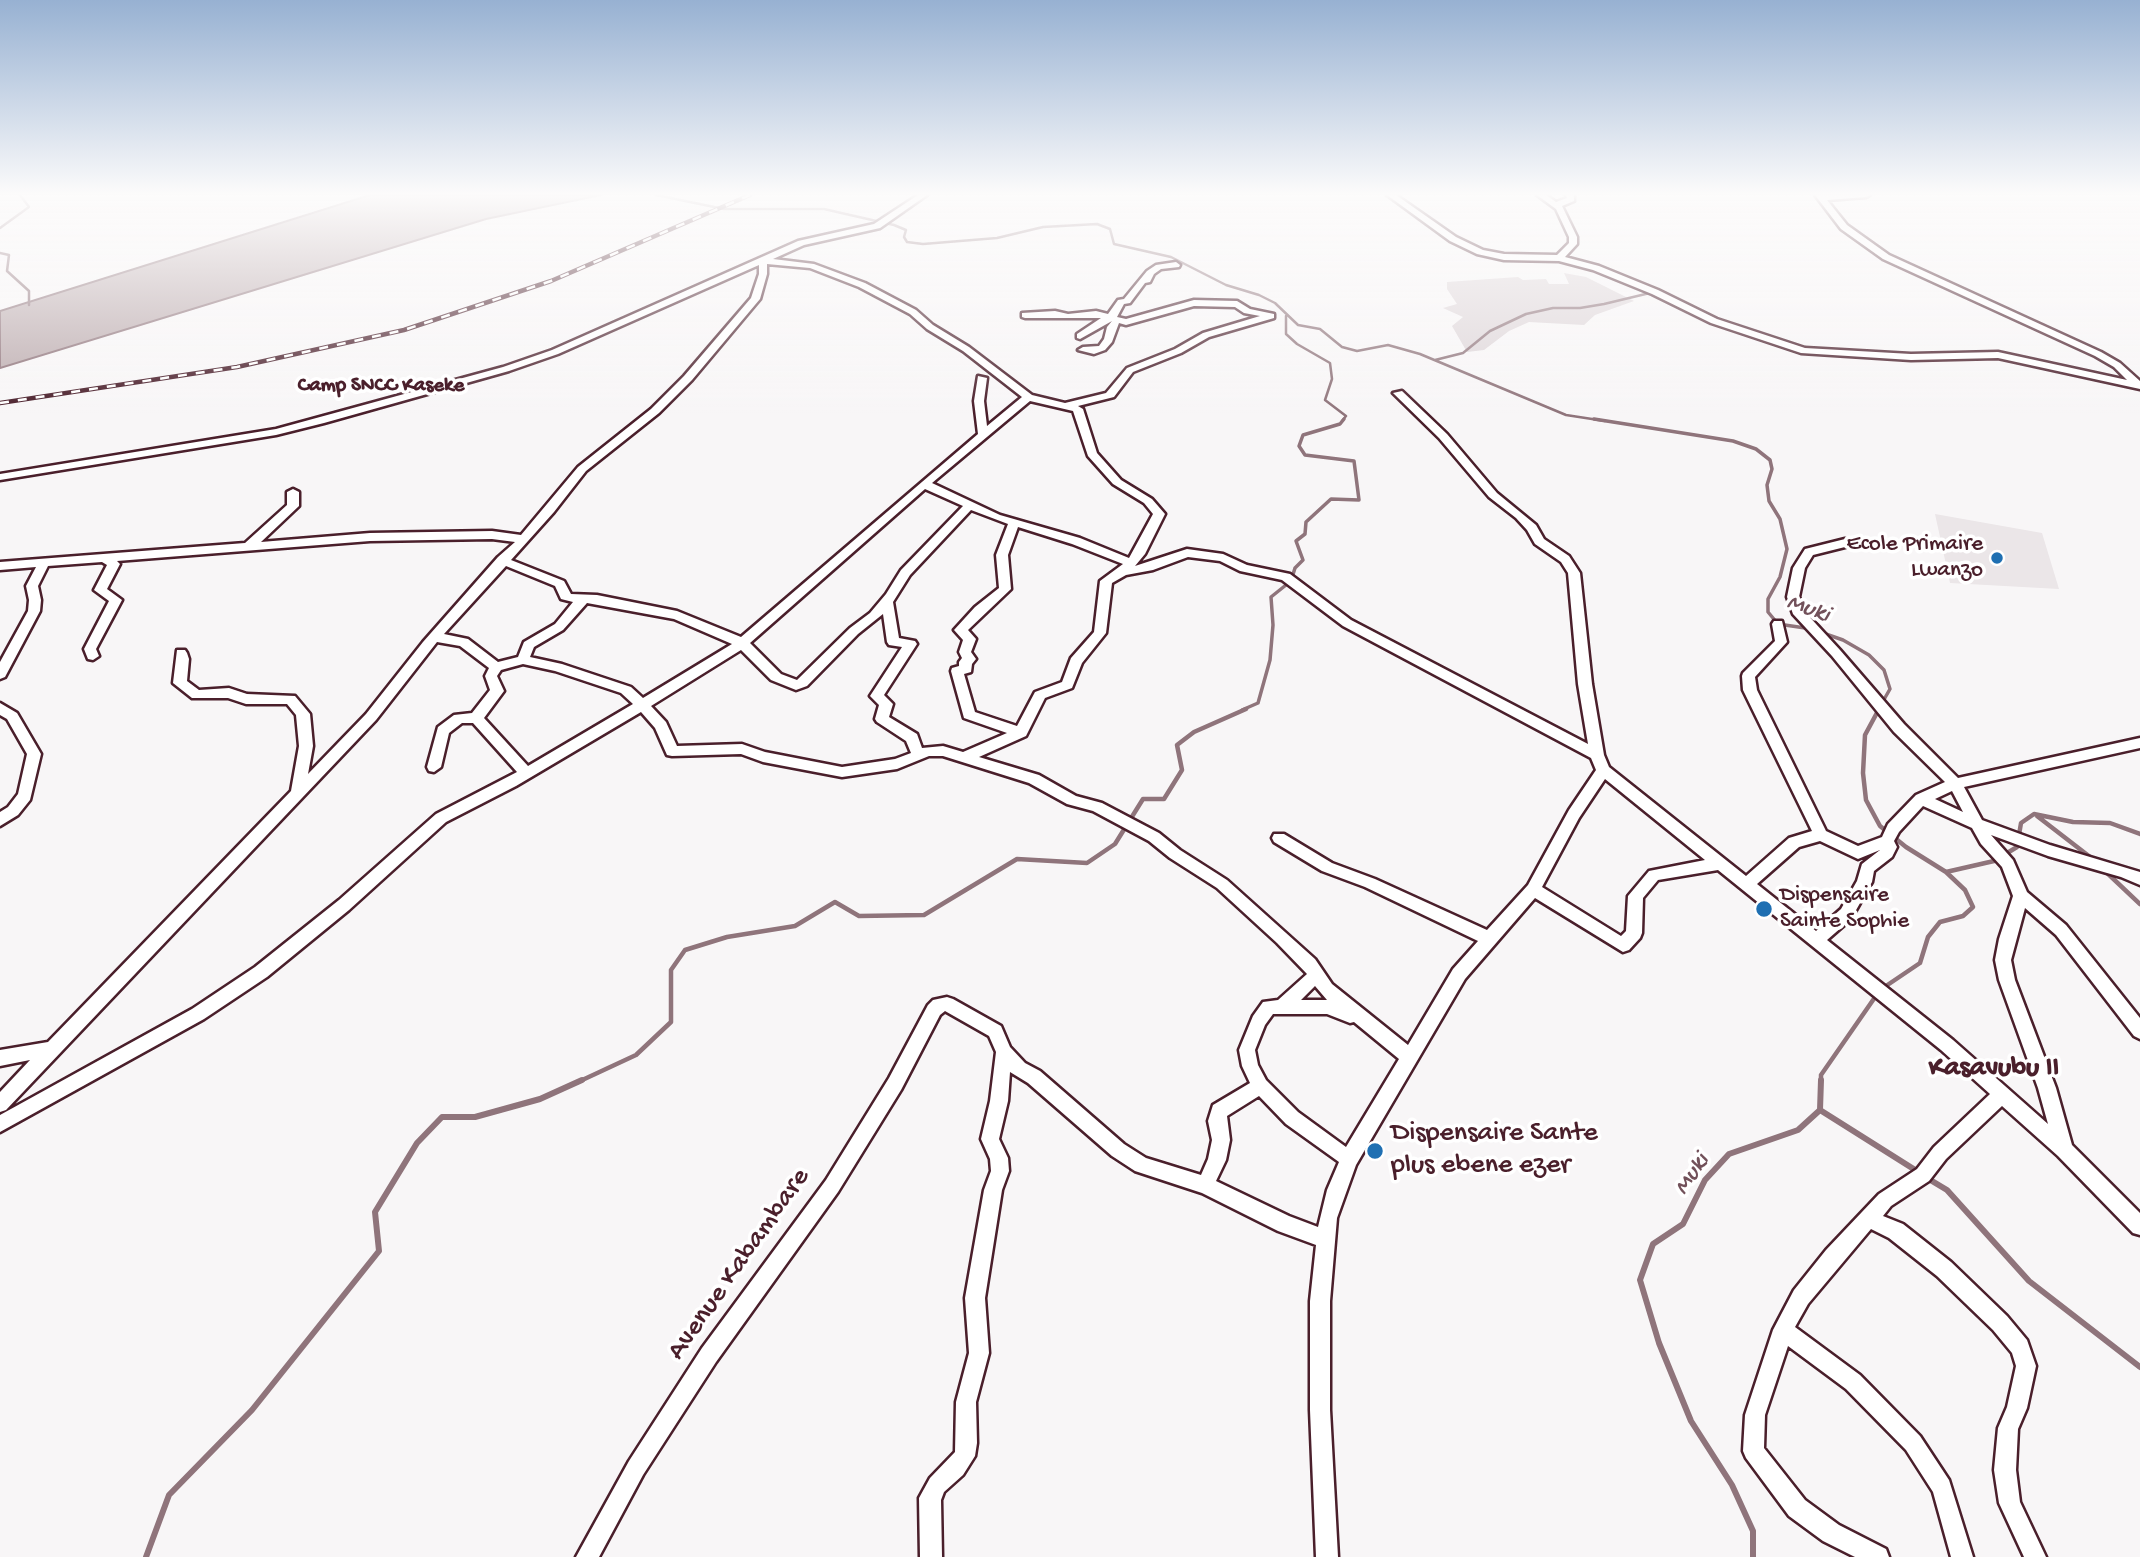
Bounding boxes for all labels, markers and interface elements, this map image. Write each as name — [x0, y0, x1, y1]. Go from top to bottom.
district label: Camp SNCC Kaseke — [298, 374, 464, 400]
place label: Ecole Primaire Lwanzo — [1847, 531, 1983, 585]
marker: Ecole Primaire Lwanzo — [1989, 550, 2005, 566]
water label: Muki — [1783, 589, 1833, 631]
place label: Dispensaire Sainte Sophie — [1780, 882, 1909, 936]
marker: Dispensaire Sainte Sophie — [1754, 899, 1774, 919]
district label: Kasavubu II — [1929, 1053, 2059, 1087]
place label: Dispensaire Sante plus ebene ezer — [1391, 1118, 1598, 1184]
marker: Dispensaire Sante plus ebene ezer — [1365, 1141, 1385, 1161]
water label: Muki — [1669, 1149, 1717, 1201]
street label: Avenue Kabambare — [661, 1163, 819, 1367]

